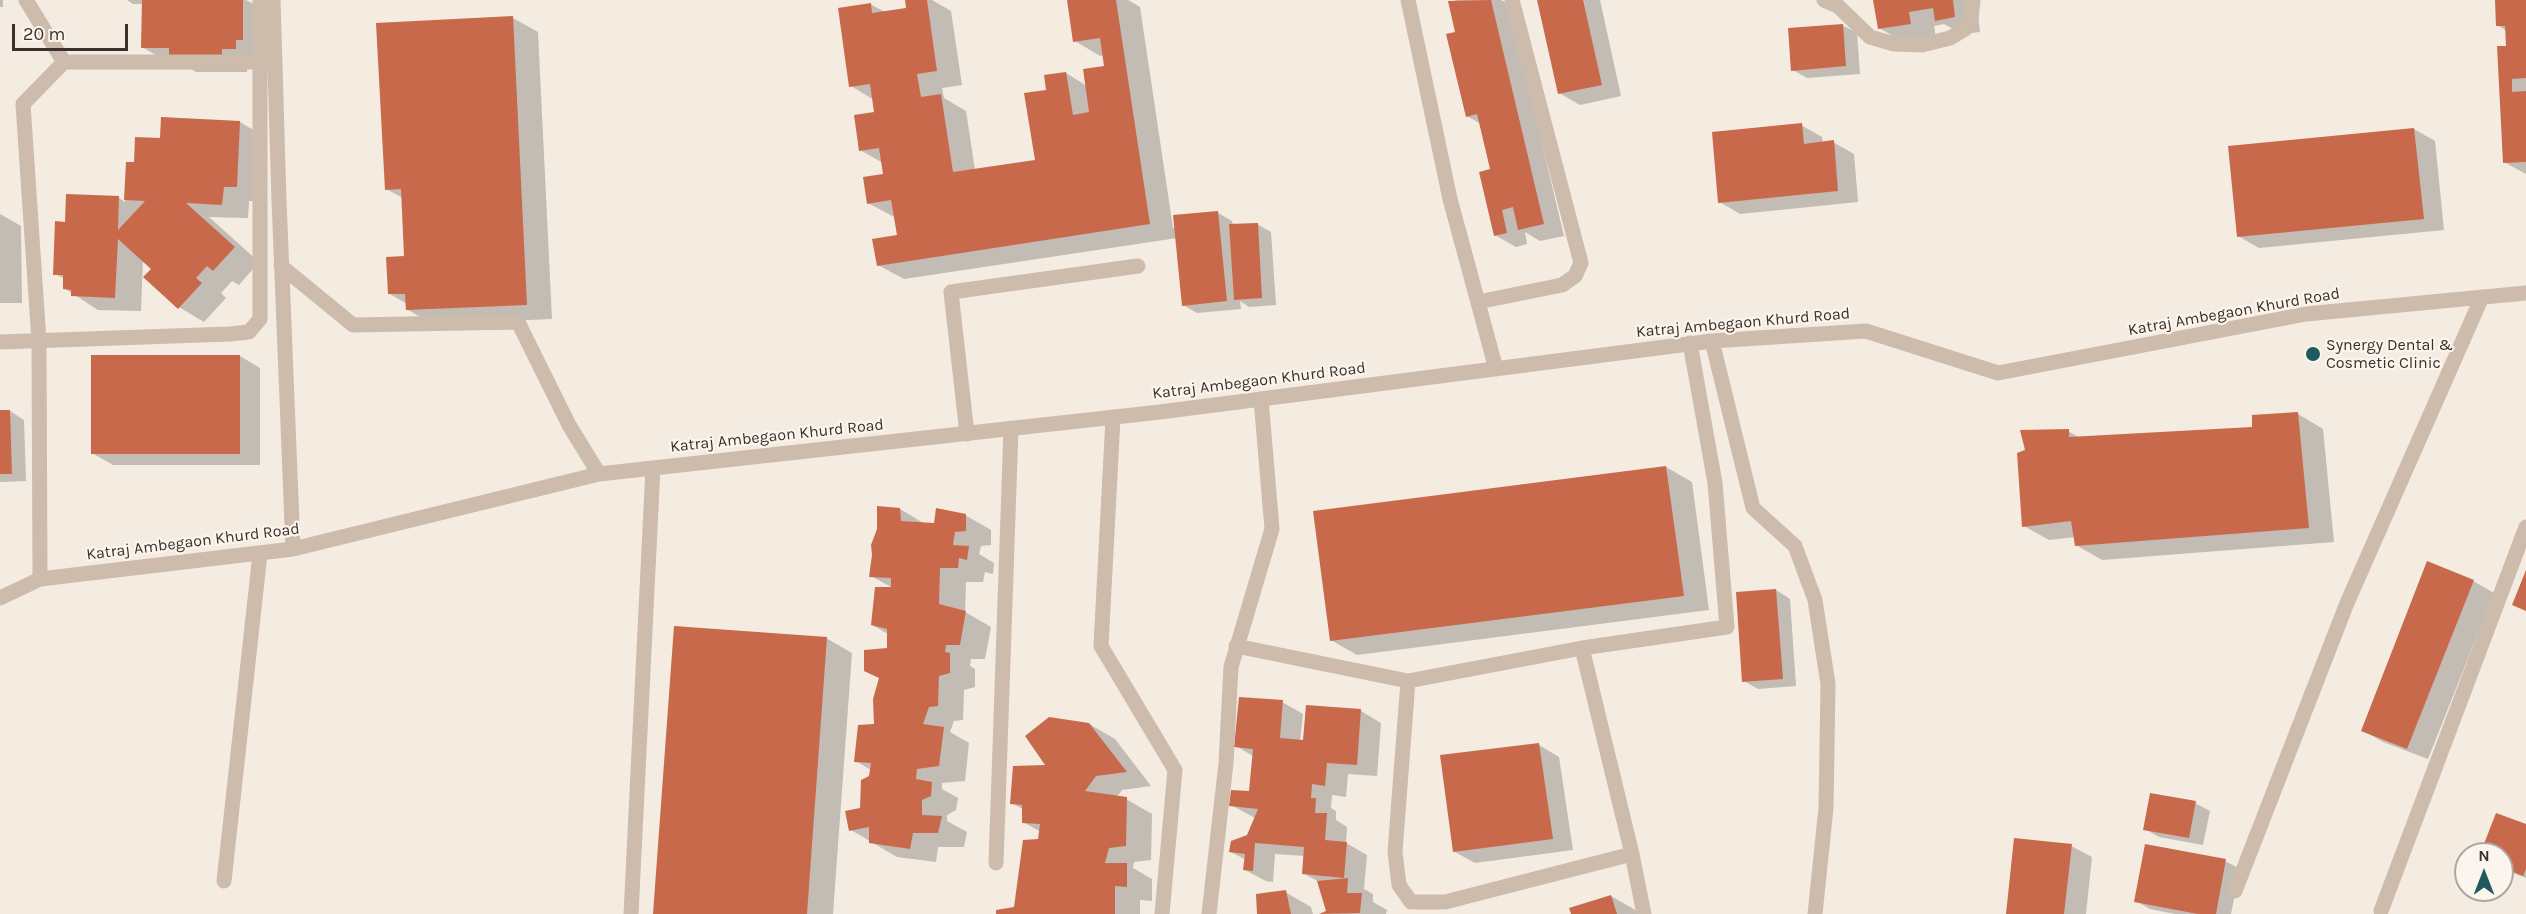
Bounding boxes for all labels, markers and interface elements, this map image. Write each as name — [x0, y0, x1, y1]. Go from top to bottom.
scale bar — [15, 12, 130, 50]
text: 20 m — [23, 23, 65, 45]
street label: Katraj Ambegaon Khurd Road — [2127, 284, 2341, 340]
street label: Katraj Ambegaon Khurd Road — [1635, 304, 1851, 342]
place label: Synergy Dental & Cosmetic Clinic — [2326, 335, 2453, 373]
marker: Synergy Dental & Cosmetic Clinic — [2304, 345, 2322, 363]
street label: Katraj Ambegaon Khurd Road — [1151, 358, 1367, 404]
street label: Katraj Ambegaon Khurd Road — [669, 415, 885, 457]
street label: Katraj Ambegaon Khurd Road — [85, 519, 301, 565]
north arrow — [2454, 842, 2514, 902]
text: N — [2478, 846, 2490, 865]

